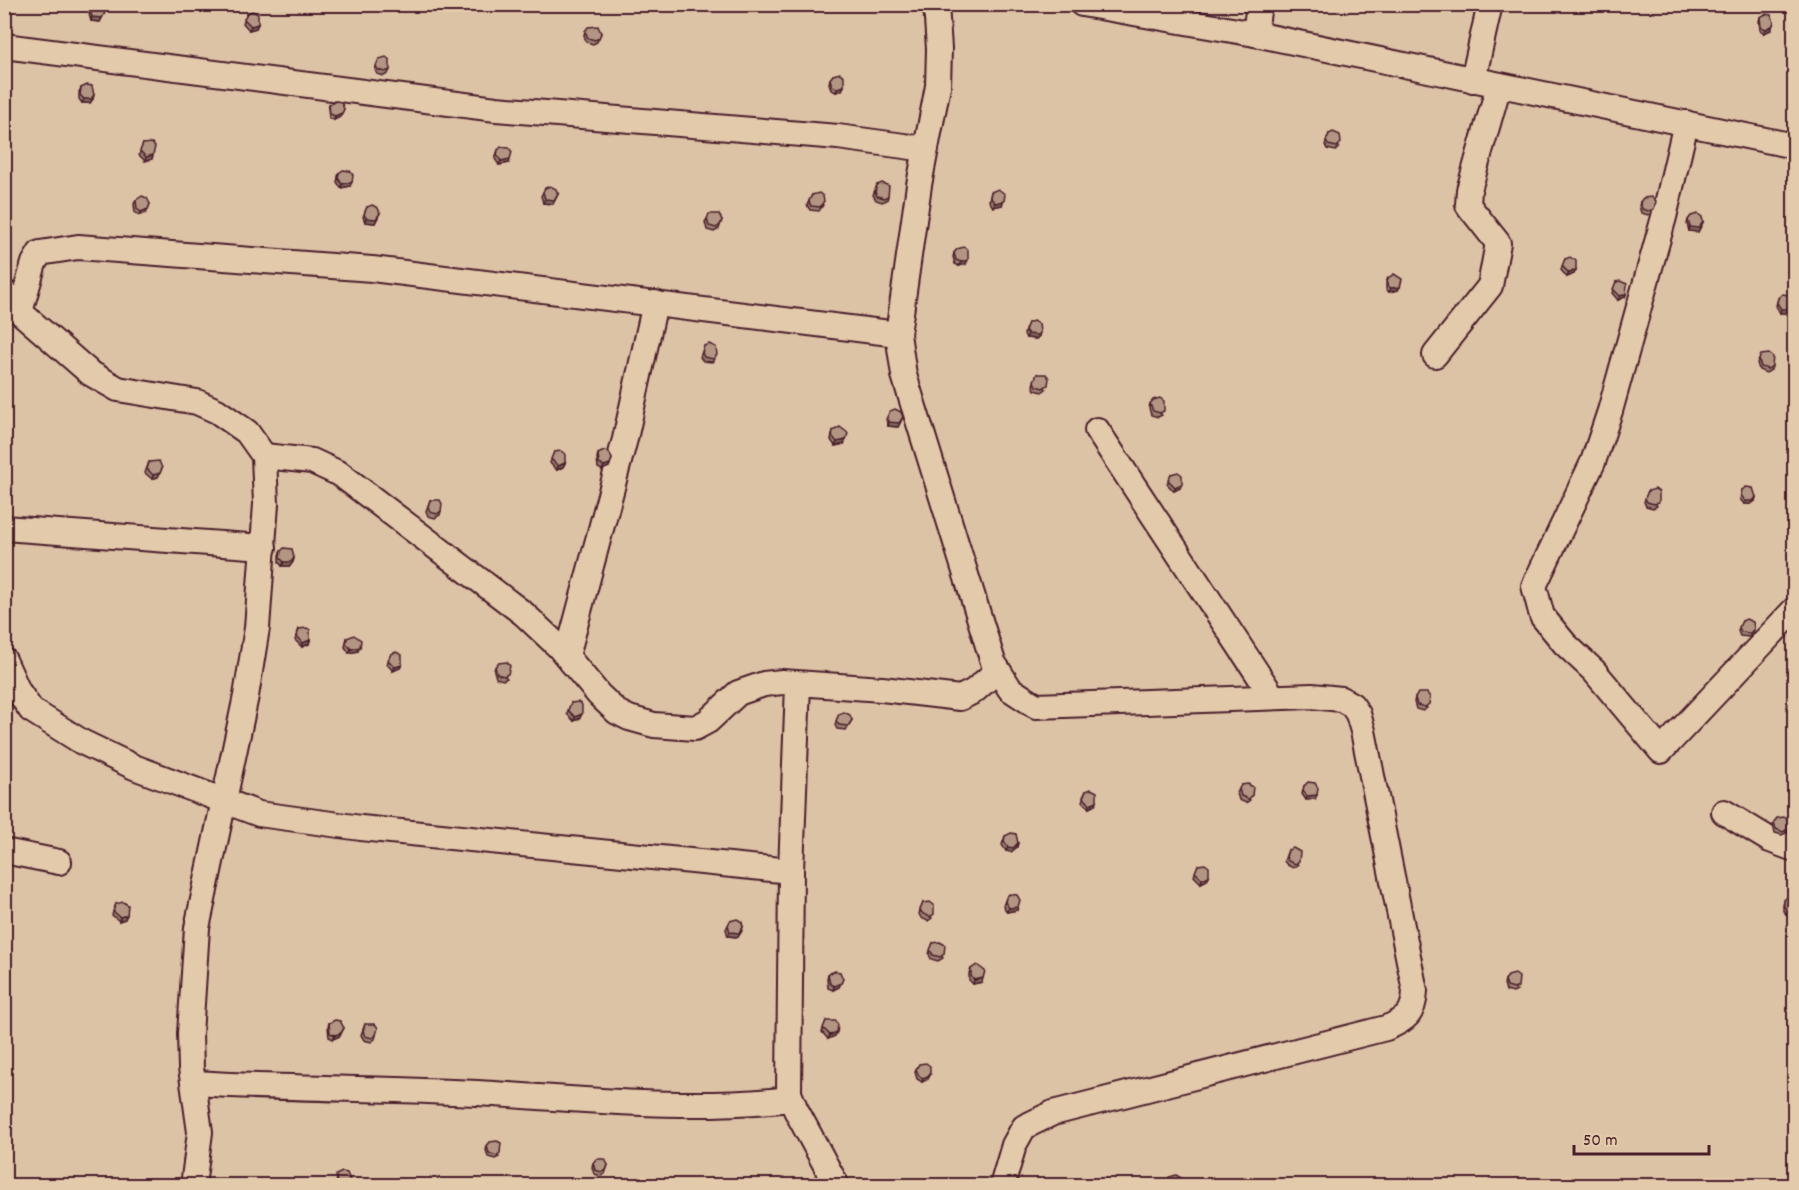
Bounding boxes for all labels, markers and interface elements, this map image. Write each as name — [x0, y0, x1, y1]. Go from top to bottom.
scale bar — [1574, 1118, 1709, 1156]
text: 50 m — [1583, 1129, 1618, 1154]

